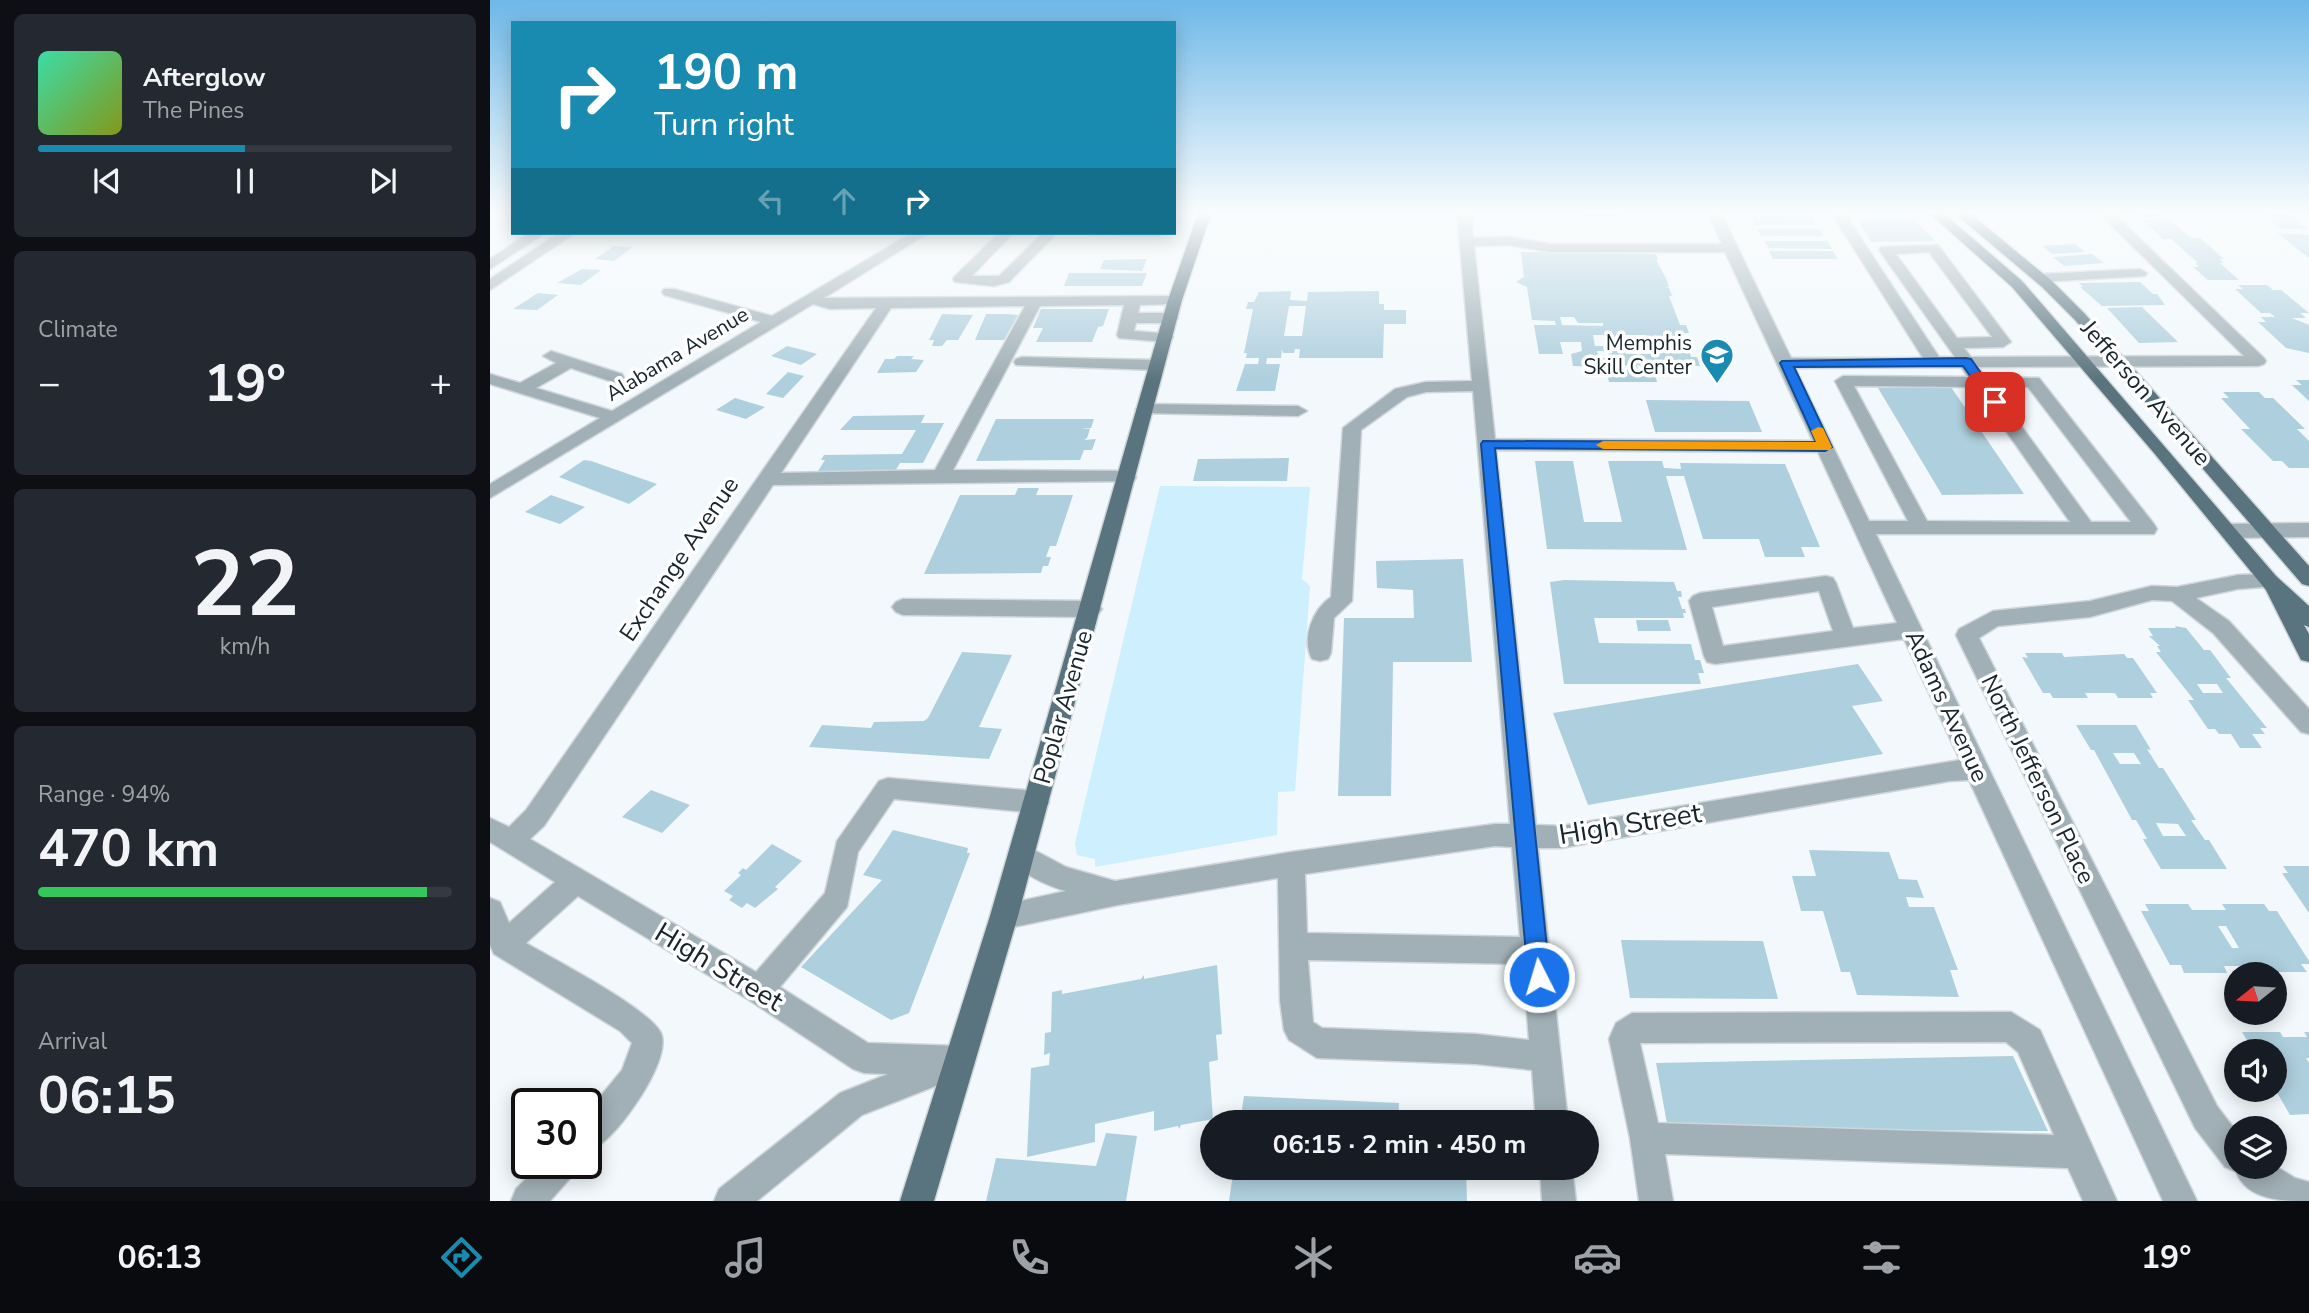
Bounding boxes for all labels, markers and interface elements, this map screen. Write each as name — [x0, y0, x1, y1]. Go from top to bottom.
text: 190 m — [654, 39, 798, 106]
icon: right — [539, 49, 630, 140]
text: Afterglow — [143, 60, 266, 95]
text: The Pines — [143, 95, 244, 126]
text: Turn right — [654, 103, 794, 146]
icon: previous — [88, 162, 126, 200]
icon: pause — [226, 162, 264, 200]
icon: next — [364, 162, 402, 200]
icon: left — [752, 182, 790, 220]
icon: ahead — [825, 182, 863, 220]
icon: right — [898, 182, 936, 220]
street label: Alabama Avenue — [600, 300, 754, 408]
street label: Jefferson Avenue — [2073, 313, 2218, 473]
text: Climate — [38, 314, 118, 345]
place label: Memphis Skill Center — [1583, 329, 1692, 381]
school or university icon: Memphis Skill Center — [1698, 336, 1736, 385]
text: 19° — [204, 348, 286, 419]
text: − — [38, 358, 61, 409]
text: + — [429, 358, 452, 409]
pin — [1965, 372, 2025, 432]
icon: arrive — [1976, 383, 2014, 421]
street label: Exchange Avenue — [612, 470, 746, 648]
text: 22 — [190, 523, 300, 647]
street label: Adams Avenue — [1898, 625, 1996, 787]
street label: Poplar Avenue — [1026, 627, 1100, 787]
text: km/h — [220, 631, 270, 662]
street label: North Jefferson Place — [1973, 669, 2103, 889]
text: Range · 94% — [38, 779, 170, 810]
street label: High Street — [1556, 794, 1704, 854]
text: 470 km — [38, 813, 219, 884]
street label: High Street — [648, 914, 791, 1020]
position arrow — [1502, 940, 1576, 1014]
north arrow — [2224, 962, 2287, 1026]
map controls — [2224, 962, 2287, 1179]
text: Arrival — [38, 1026, 107, 1057]
button: sound — [2224, 1039, 2287, 1102]
text: 06:15 — [38, 1060, 176, 1131]
speed limit sign: 30 — [511, 1088, 602, 1179]
button: layers — [2224, 1116, 2287, 1179]
text: 06:15 · 2 min · 450 m — [1273, 1127, 1526, 1162]
icon: directions — [437, 1233, 486, 1282]
icon: music — [721, 1233, 770, 1282]
icon: phone — [1005, 1233, 1054, 1282]
icon: climate — [1289, 1233, 1338, 1282]
icon: car — [1573, 1233, 1622, 1282]
icon: filters — [1857, 1233, 1906, 1282]
text: 06:13 — [117, 1236, 202, 1279]
text: 19° — [2141, 1236, 2191, 1279]

